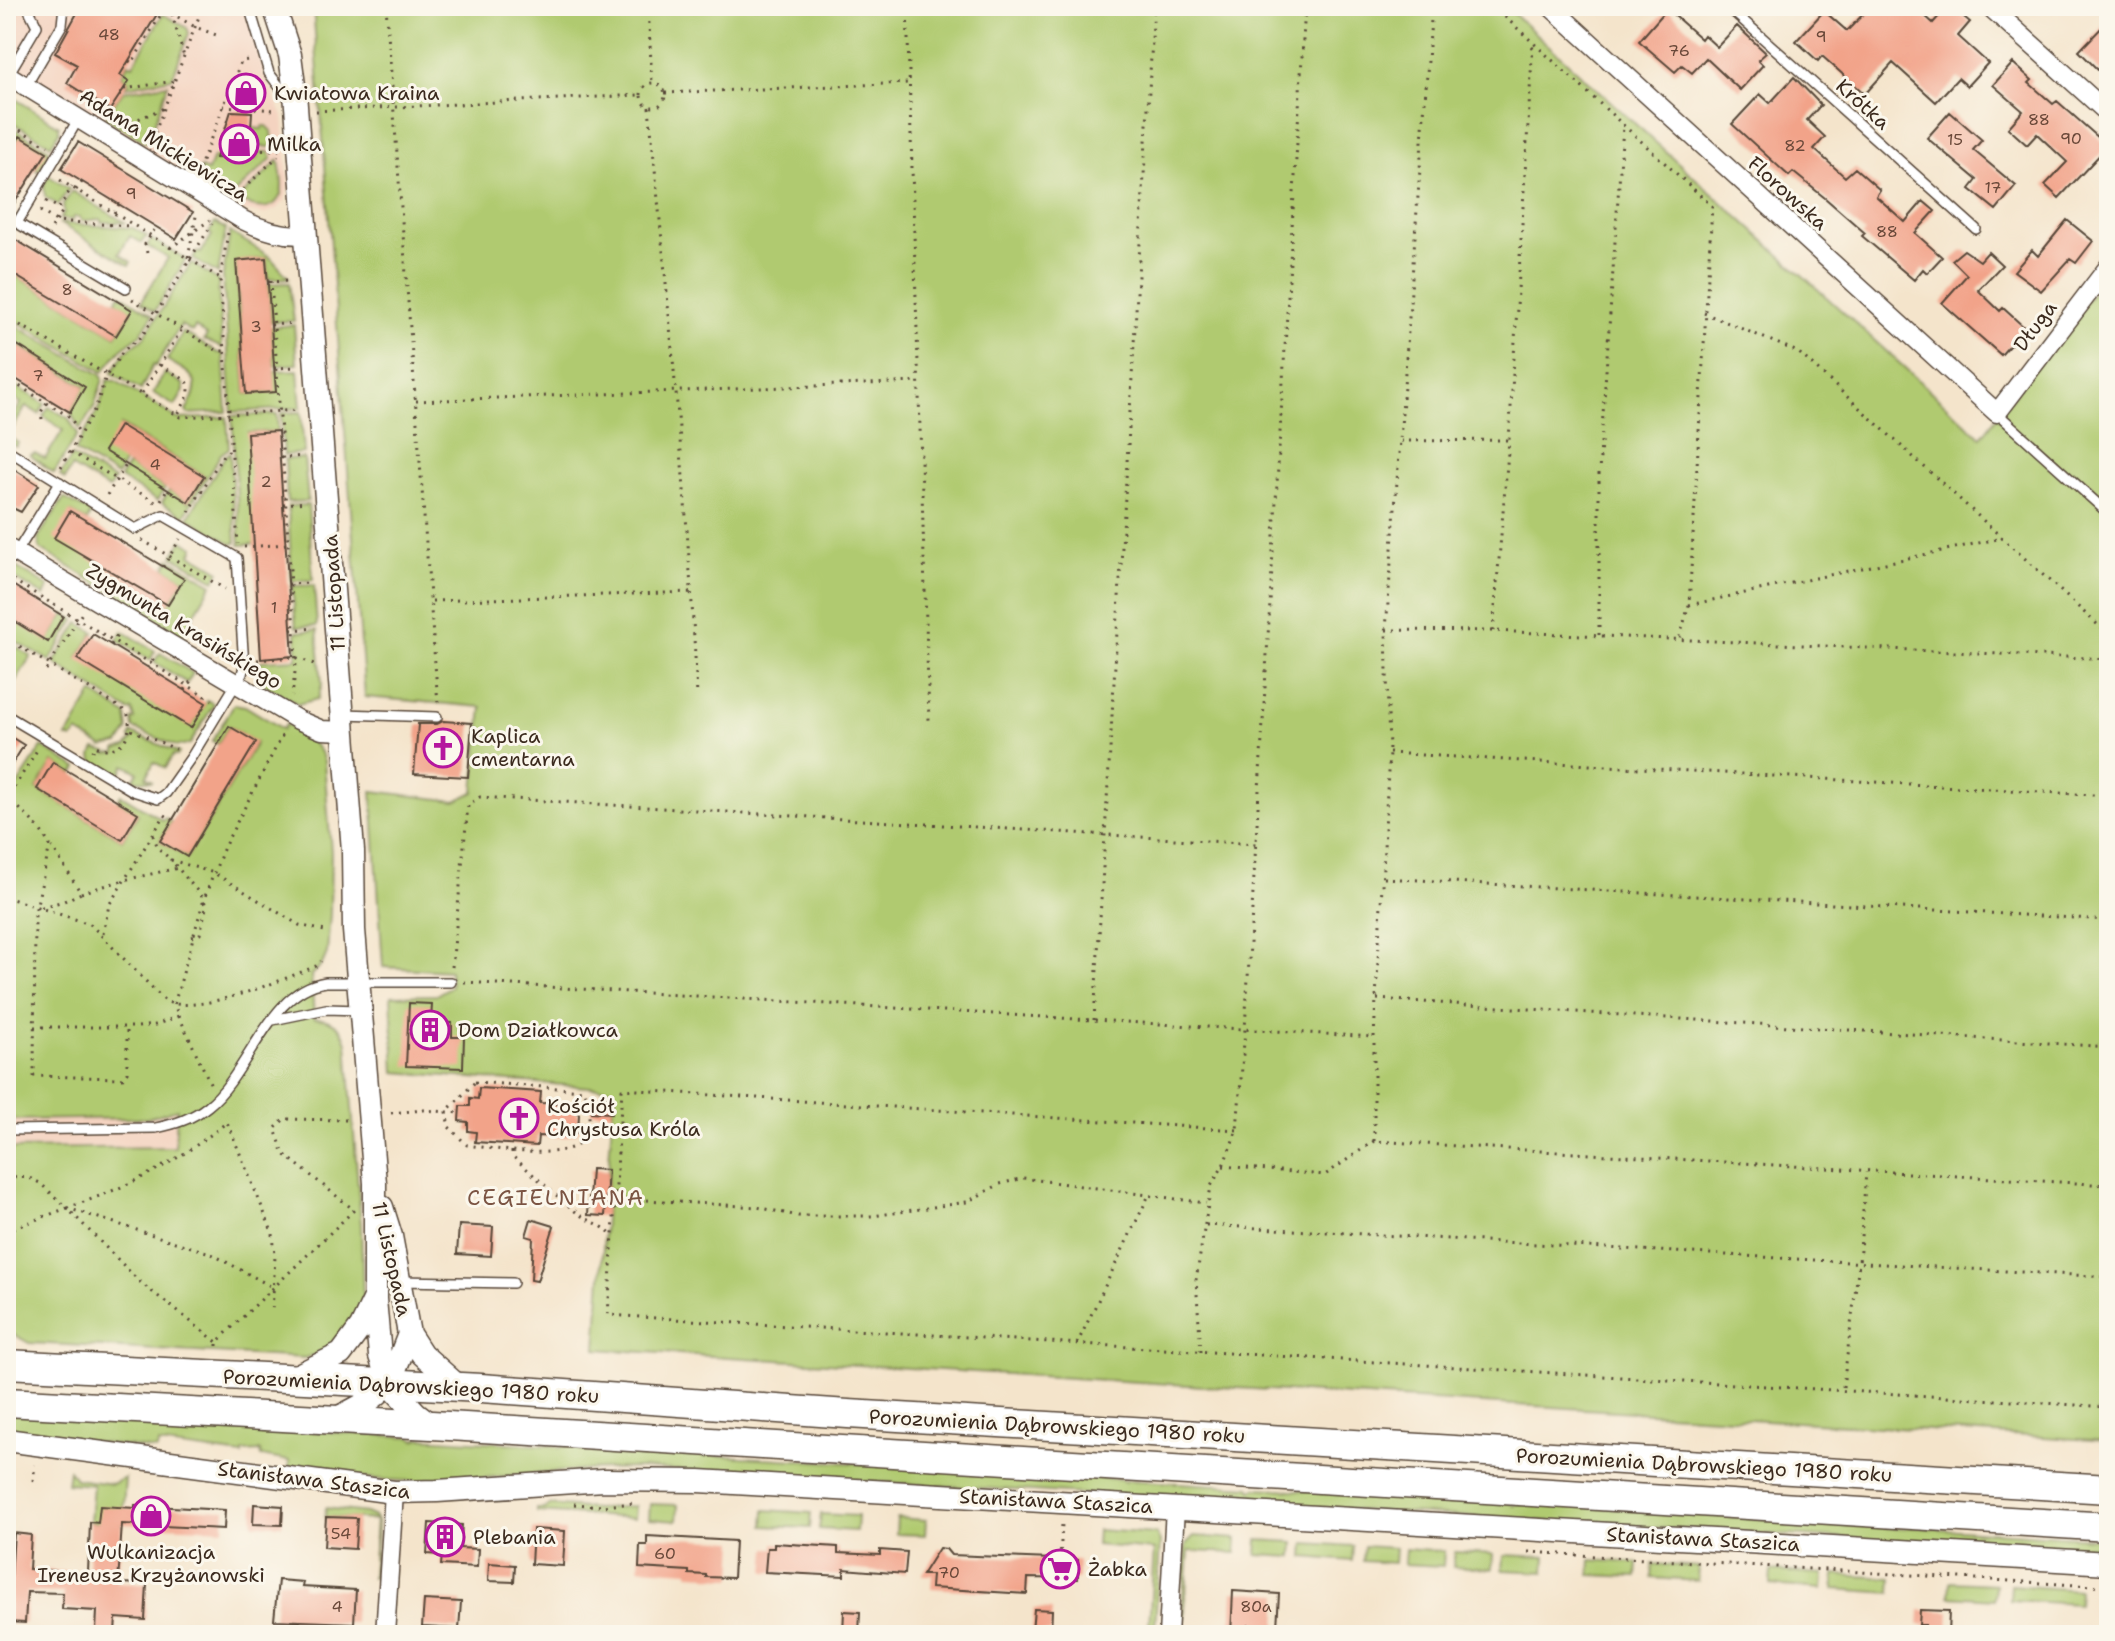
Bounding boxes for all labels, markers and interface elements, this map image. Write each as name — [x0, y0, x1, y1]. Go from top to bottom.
house number: 48 — [98, 24, 120, 45]
house number: 9 — [1815, 26, 1827, 47]
house number: 76 — [1668, 40, 1690, 61]
shop icon: Kwiatowa Kraina — [225, 72, 267, 114]
street label: Krótka — [1830, 73, 1896, 136]
place label: Kwiatowa Kraina — [274, 80, 440, 106]
street label: Adama Mickiewicza — [75, 83, 254, 208]
house number: 88 — [2028, 109, 2050, 130]
shop icon: Milka — [218, 123, 260, 165]
house number: 90 — [2060, 128, 2082, 149]
house number: 15 — [1947, 129, 1963, 150]
place label: Milka — [267, 131, 322, 157]
house number: 82 — [1784, 135, 1806, 156]
street label: Florowska — [1743, 150, 1834, 236]
house number: 17 — [1984, 177, 2002, 198]
house number: 9 — [125, 183, 137, 204]
house number: 88 — [1876, 221, 1898, 242]
house number: 8 — [61, 279, 73, 300]
street label: Długa — [2008, 295, 2063, 356]
house number: 3 — [250, 316, 262, 337]
house number: 7 — [32, 365, 44, 386]
house number: 4 — [149, 454, 161, 475]
house number: 2 — [260, 471, 272, 492]
street label: 11 Listopada — [317, 533, 351, 652]
street label: Zygmunta Krasińskiego — [81, 557, 287, 695]
house number: 1 — [271, 597, 277, 618]
place label: Kaplica cmentarna — [471, 723, 575, 772]
church icon: Kaplica cmentarna — [422, 727, 464, 769]
building icon: Dom Działkowca — [409, 1009, 451, 1051]
place label: Dom Działkowca — [458, 1017, 619, 1043]
place label: Kościół Chrystusa Króla — [547, 1093, 701, 1142]
church icon: Kościół Chrystusa Króla — [498, 1097, 540, 1139]
district label: CEGIELNIANA — [467, 1183, 645, 1212]
street label: 11 Listopada — [366, 1199, 418, 1319]
street label: Porozumienia Dąbrowskiego 1980 roku — [222, 1363, 600, 1409]
street label: Porozumienia Dąbrowskiego 1980 roku — [868, 1403, 1246, 1449]
street label: Porozumienia Dąbrowskiego 1980 roku — [1515, 1442, 1893, 1488]
street label: Stanisława Staszica — [216, 1455, 412, 1505]
street label: Stanisława Staszica — [959, 1483, 1154, 1519]
shop icon: Wulkanizacja Ireneusz Krzyżanowski — [130, 1495, 172, 1537]
building icon: Plebania — [424, 1516, 466, 1558]
street label: Stanisława Staszica — [1606, 1521, 1801, 1557]
house number: 54 — [331, 1523, 351, 1544]
place label: Plebania — [473, 1524, 556, 1550]
place label: Wulkanizacja Ireneusz Krzyżanowski — [37, 1539, 265, 1588]
house number: 60 — [654, 1543, 676, 1564]
supermarket icon: Żabka — [1039, 1548, 1081, 1590]
place label: Żabka — [1088, 1556, 1148, 1582]
house number: 70 — [938, 1562, 960, 1583]
house number: 4 — [331, 1596, 343, 1617]
house number: 80a — [1240, 1596, 1272, 1617]

